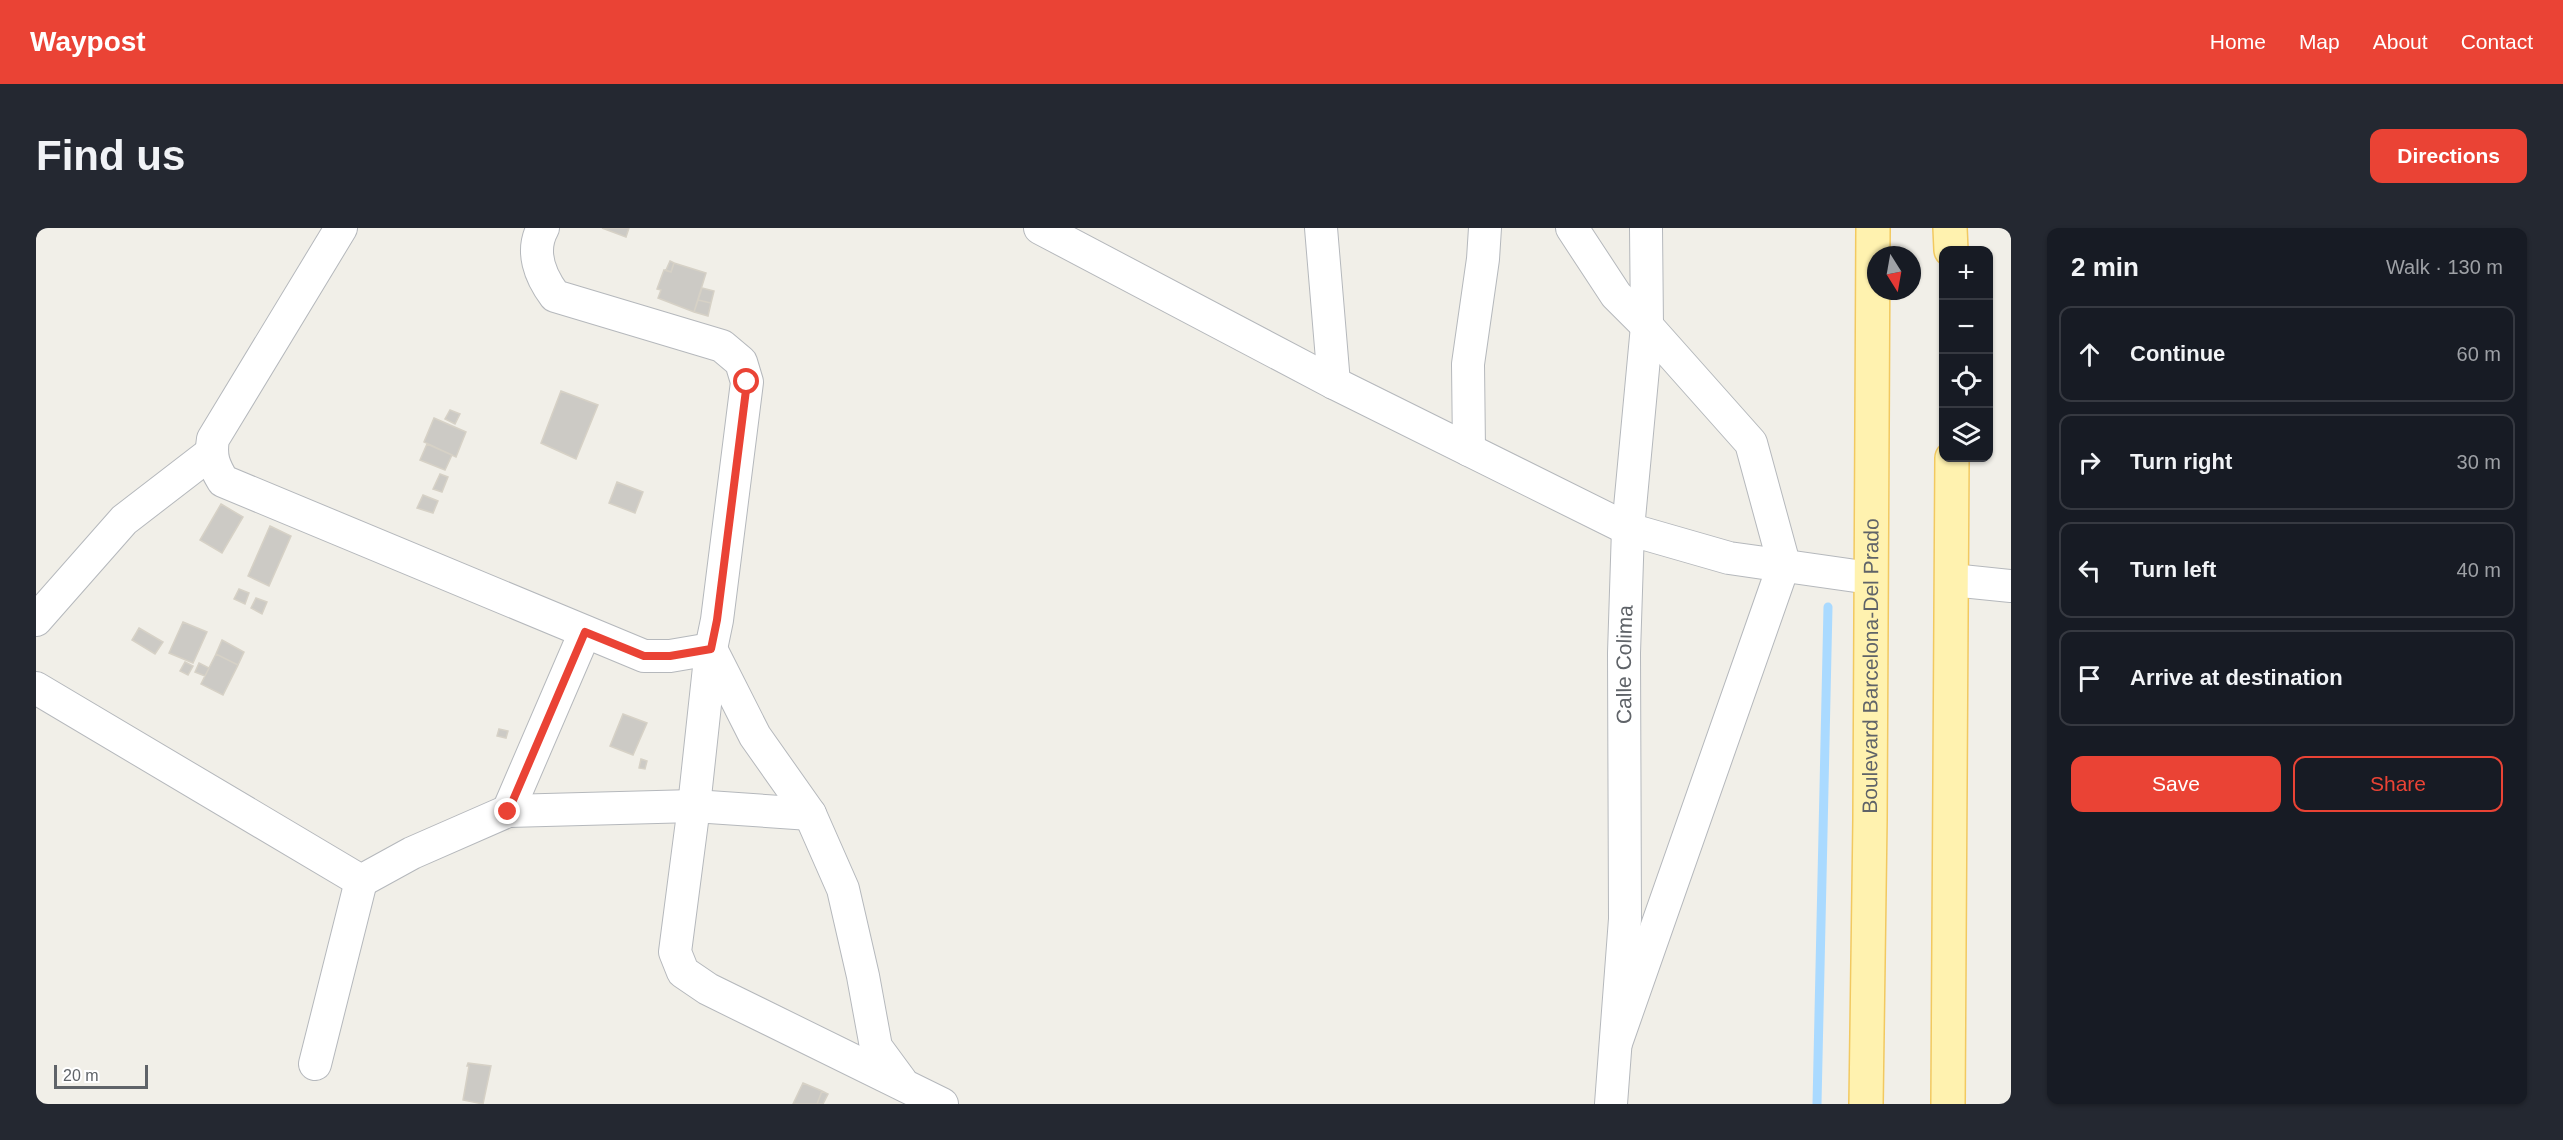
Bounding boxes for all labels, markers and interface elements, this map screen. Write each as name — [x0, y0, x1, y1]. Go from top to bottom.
text: Waypost — [30, 26, 146, 57]
text: Home — [2210, 30, 2266, 53]
text: Map — [2299, 30, 2340, 53]
text: About — [2373, 30, 2428, 53]
text: Contact — [2461, 30, 2533, 53]
button: Directions — [2370, 129, 2527, 183]
text: Find us — [36, 132, 185, 179]
north arrow — [1867, 246, 1921, 300]
map controls — [1939, 246, 1993, 462]
button: + — [1939, 246, 1993, 300]
text: 2 min — [2071, 252, 2139, 282]
text: Walk · 130 m — [2386, 256, 2503, 278]
button: − — [1939, 300, 1993, 354]
icon: ahead — [2073, 338, 2106, 371]
text: Continue — [2130, 341, 2225, 366]
text: 60 m — [2457, 343, 2501, 365]
button: locate — [1939, 354, 1993, 408]
route start — [733, 368, 759, 394]
button: layers — [1939, 408, 1993, 462]
icon: right — [2073, 446, 2106, 479]
text: Turn right — [2130, 449, 2232, 474]
text: 30 m — [2457, 451, 2501, 473]
street label: Boulevard Barcelona-Del Prado — [1858, 518, 1883, 814]
icon: left — [2073, 554, 2106, 587]
text: Turn left — [2130, 557, 2216, 582]
text: 40 m — [2457, 559, 2501, 581]
street label: Calle Colima — [1612, 604, 1637, 724]
icon: arrive — [2073, 662, 2106, 695]
text: Arrive at destination — [2130, 665, 2343, 690]
button: Save — [2071, 756, 2281, 812]
button: Share — [2293, 756, 2503, 812]
route end — [494, 798, 520, 824]
scale bar — [54, 1062, 148, 1090]
text: 20 m — [63, 1067, 99, 1084]

